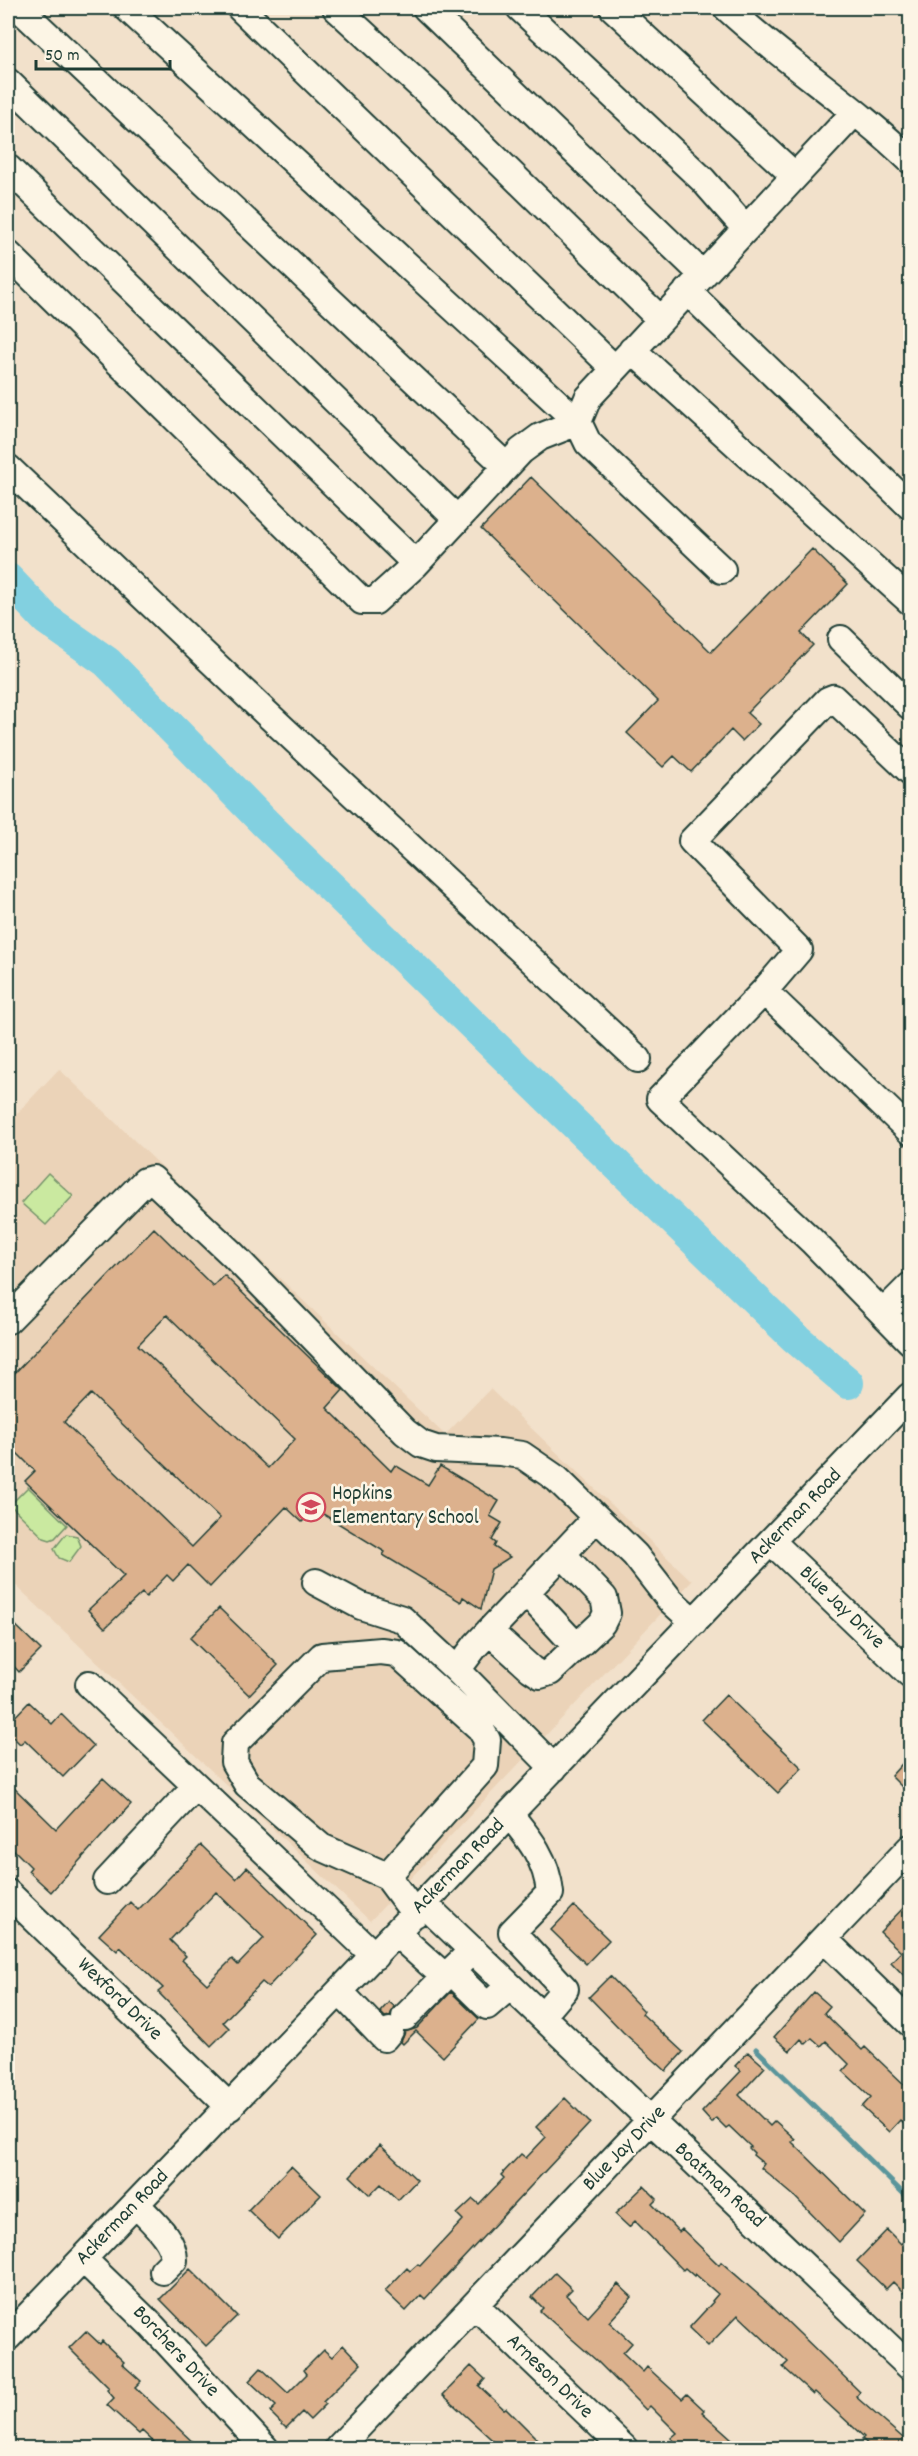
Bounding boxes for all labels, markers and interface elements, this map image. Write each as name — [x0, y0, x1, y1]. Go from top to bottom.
scale bar — [36, 33, 170, 71]
text: 50 m — [45, 44, 80, 69]
street label: Ackerman Road — [742, 1462, 850, 1572]
place label: Hopkins Elementary School — [332, 1480, 479, 1534]
school or university icon: Hopkins Elementary School — [295, 1491, 327, 1523]
street label: Blue Jay Drive — [791, 1559, 891, 1657]
street label: Ackerman Road — [405, 1812, 513, 1922]
street label: Wexford Drive — [69, 1951, 169, 2049]
street label: Blue Jay Drive — [576, 2099, 674, 2199]
street label: Boatman Road — [667, 2136, 771, 2236]
street label: Ackerman Road — [69, 2163, 177, 2273]
street label: Borchers Drive — [124, 2299, 226, 2405]
street label: Arneson Drive — [499, 2328, 599, 2426]

